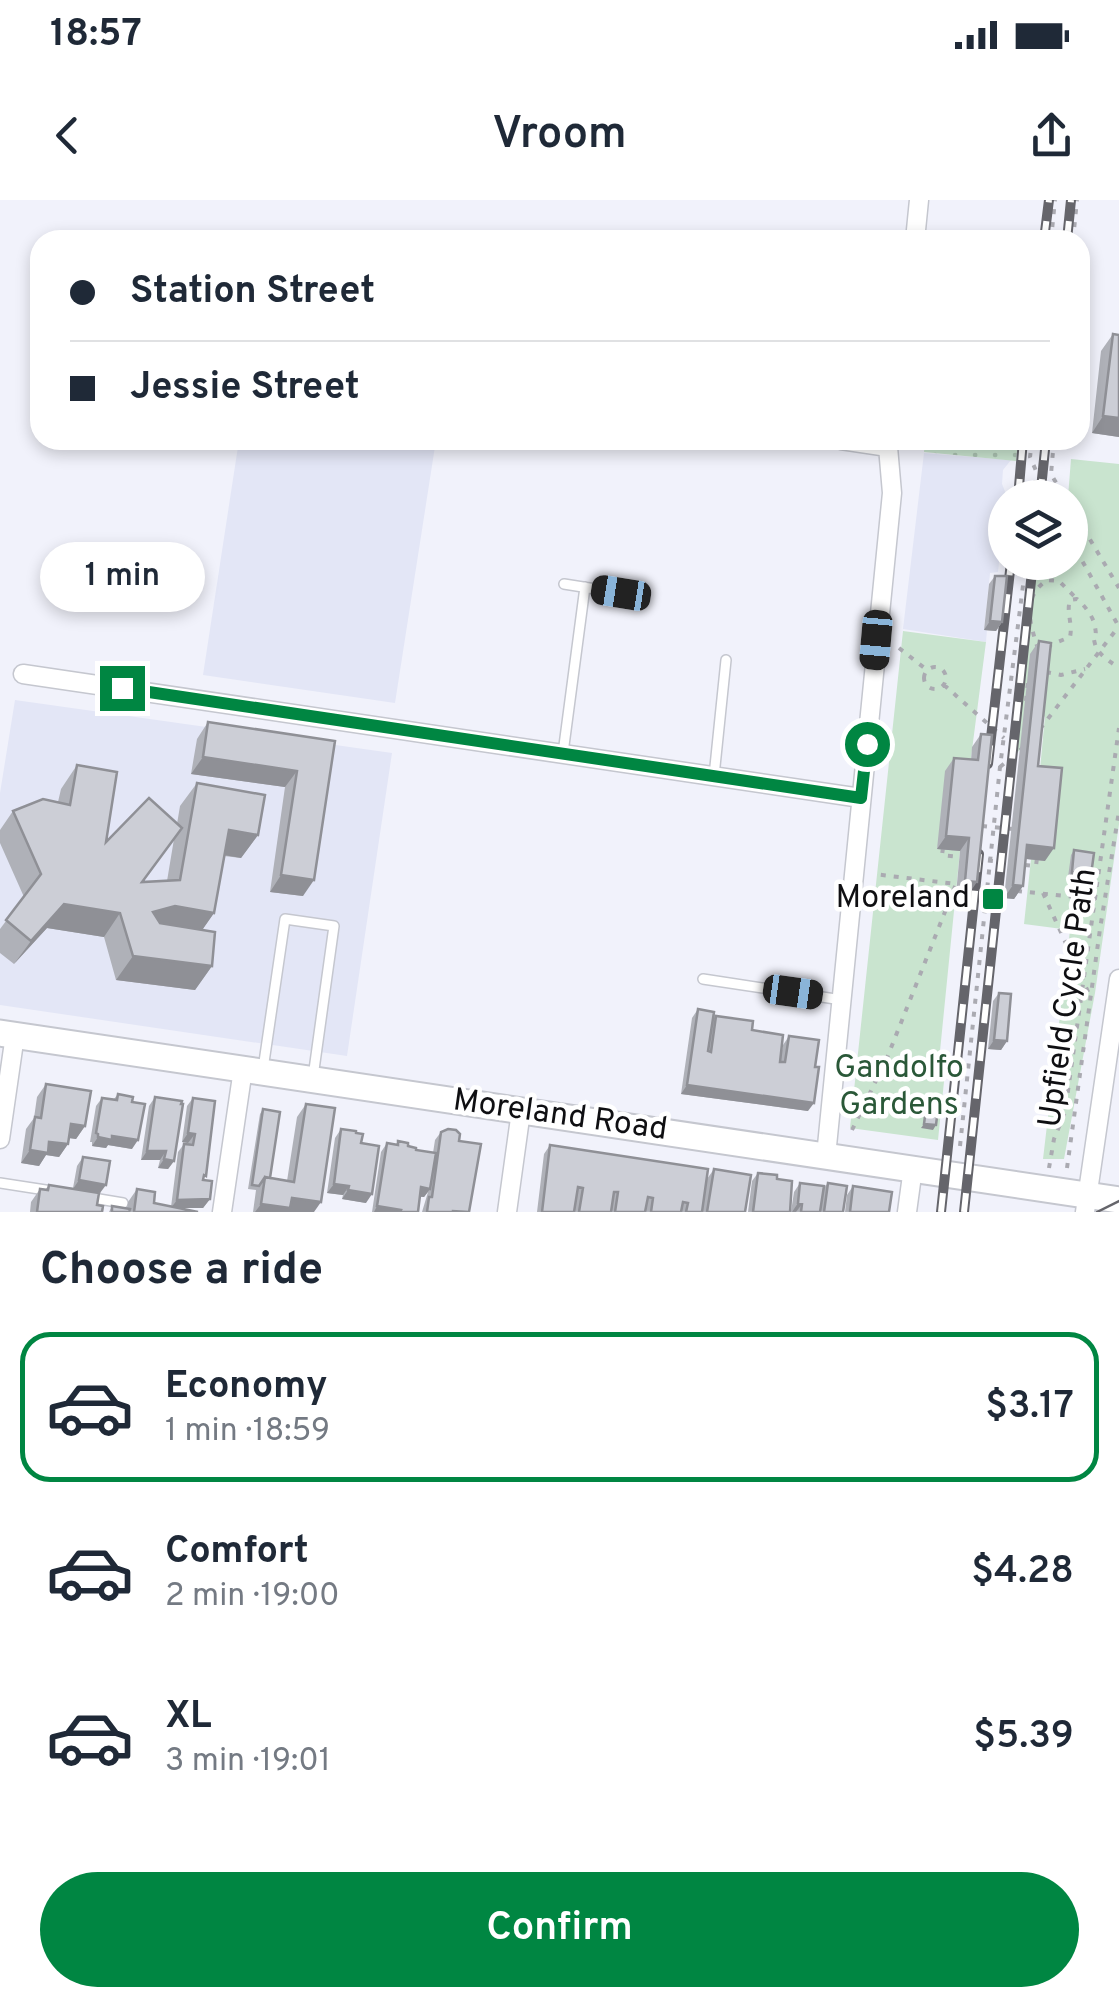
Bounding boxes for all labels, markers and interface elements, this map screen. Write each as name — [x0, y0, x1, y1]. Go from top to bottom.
text: 18:57 — [50, 11, 142, 60]
text: Vroom — [492, 107, 627, 164]
icon: back — [40, 108, 95, 163]
icon: share — [1024, 108, 1079, 163]
text: Station Street — [130, 268, 375, 317]
text: Jessie Street — [130, 364, 360, 413]
map controls — [988, 480, 1088, 580]
button: layers — [988, 480, 1088, 580]
callout: 1 min — [39, 543, 204, 613]
text: 1 min — [85, 557, 160, 597]
car — [589, 573, 653, 613]
car — [858, 609, 894, 671]
route end — [100, 666, 145, 711]
route start — [845, 722, 890, 767]
street label: Upfield Cycle Path — [1031, 866, 1107, 1130]
place label: Moreland — [836, 879, 970, 919]
marker: Moreland — [980, 886, 1006, 912]
car — [761, 973, 825, 1011]
park label: Gandolfo Gardens — [834, 1049, 964, 1126]
street label: Moreland Road — [450, 1081, 670, 1151]
text: Choose a ride — [40, 1243, 323, 1300]
icon: car — [45, 1362, 135, 1452]
text: Economy — [165, 1363, 327, 1412]
text: $3.17 — [985, 1383, 1074, 1432]
text: 1 min · 18:59 — [165, 1412, 330, 1452]
icon: car — [45, 1527, 135, 1617]
text: Comfort — [165, 1528, 309, 1577]
text: $4.28 — [971, 1548, 1074, 1597]
text: 2 min · 19:00 — [165, 1577, 339, 1617]
icon: car — [45, 1692, 135, 1782]
text: XL — [165, 1693, 212, 1742]
text: $5.39 — [973, 1713, 1074, 1762]
text: 3 min · 19:01 — [165, 1742, 331, 1782]
button: Confirm — [40, 1872, 1079, 1987]

